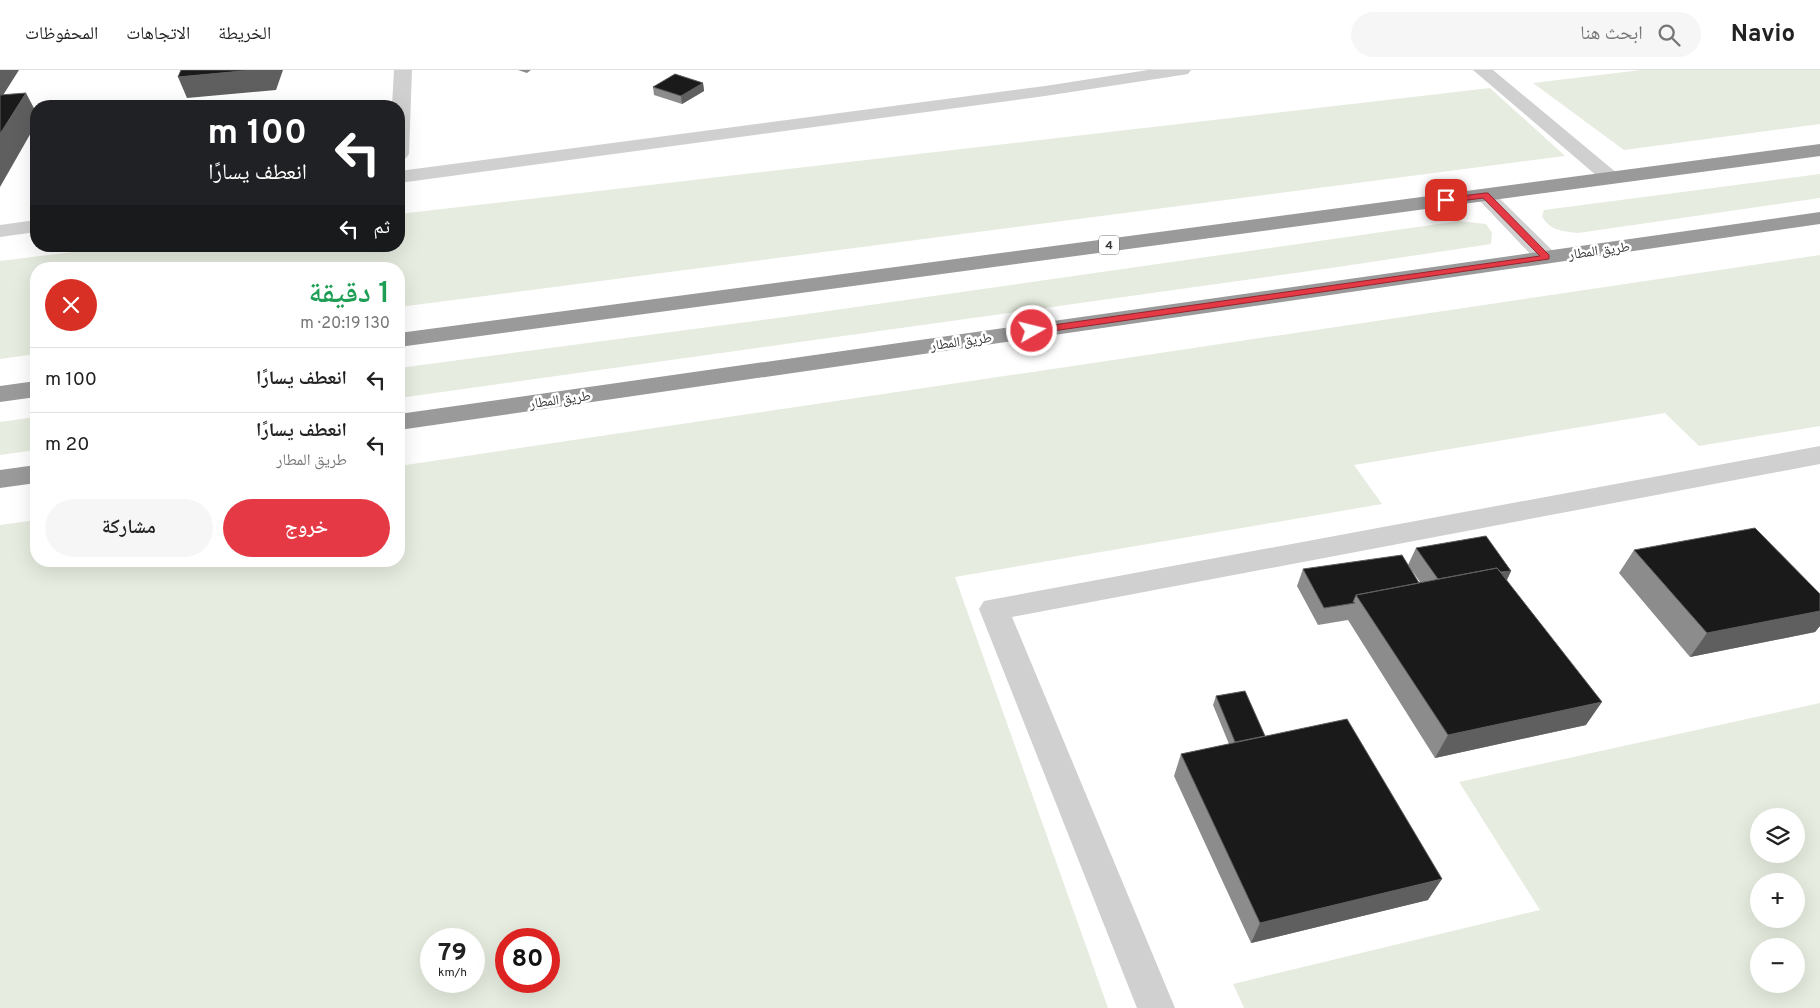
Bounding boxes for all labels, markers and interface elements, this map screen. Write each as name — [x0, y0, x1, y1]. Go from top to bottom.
search box — [1351, 12, 1701, 57]
text: Navio — [1731, 20, 1795, 50]
icon: search — [1655, 21, 1683, 49]
text: ابحث هنا — [1580, 22, 1643, 46]
text: المحفوظات — [25, 23, 98, 46]
text: الاتجاهات — [126, 23, 190, 46]
text: الخريطة — [218, 23, 271, 46]
text: 100 m — [207, 112, 307, 156]
icon: left — [325, 120, 390, 185]
text: انعطف يسارًا — [208, 160, 307, 187]
pin — [1425, 179, 1467, 221]
icon: arrive — [1432, 186, 1460, 214]
icon: left — [335, 215, 363, 243]
text: ثم — [373, 216, 390, 240]
road number: 4 — [1099, 236, 1119, 254]
street label: طريق المطار — [1566, 239, 1631, 264]
text: 1 دقيقة — [309, 276, 390, 313]
button: close — [45, 279, 97, 331]
position arrow — [1005, 304, 1057, 356]
text: 130 m · 20:19 — [300, 314, 390, 334]
street label: طريق المطار — [928, 330, 993, 355]
icon: left — [362, 366, 390, 394]
text: انعطف يسارًا — [256, 367, 347, 391]
text: 100 m — [45, 368, 97, 392]
street label: طريق المطار — [527, 388, 592, 413]
text: انعطف يسارًا — [256, 419, 347, 443]
icon: left — [362, 431, 390, 459]
text: 20 m — [45, 433, 89, 457]
text: طريق المطار — [276, 451, 347, 471]
button: مشاركة — [45, 499, 213, 557]
button: خروج — [223, 499, 390, 557]
map controls — [1750, 808, 1805, 993]
button: layers — [1750, 808, 1805, 863]
button: + — [1750, 873, 1805, 928]
speed limit sign: 80 — [495, 928, 560, 993]
text: 79 — [438, 938, 467, 970]
button: − — [1750, 938, 1805, 993]
text: km/h — [438, 965, 467, 981]

